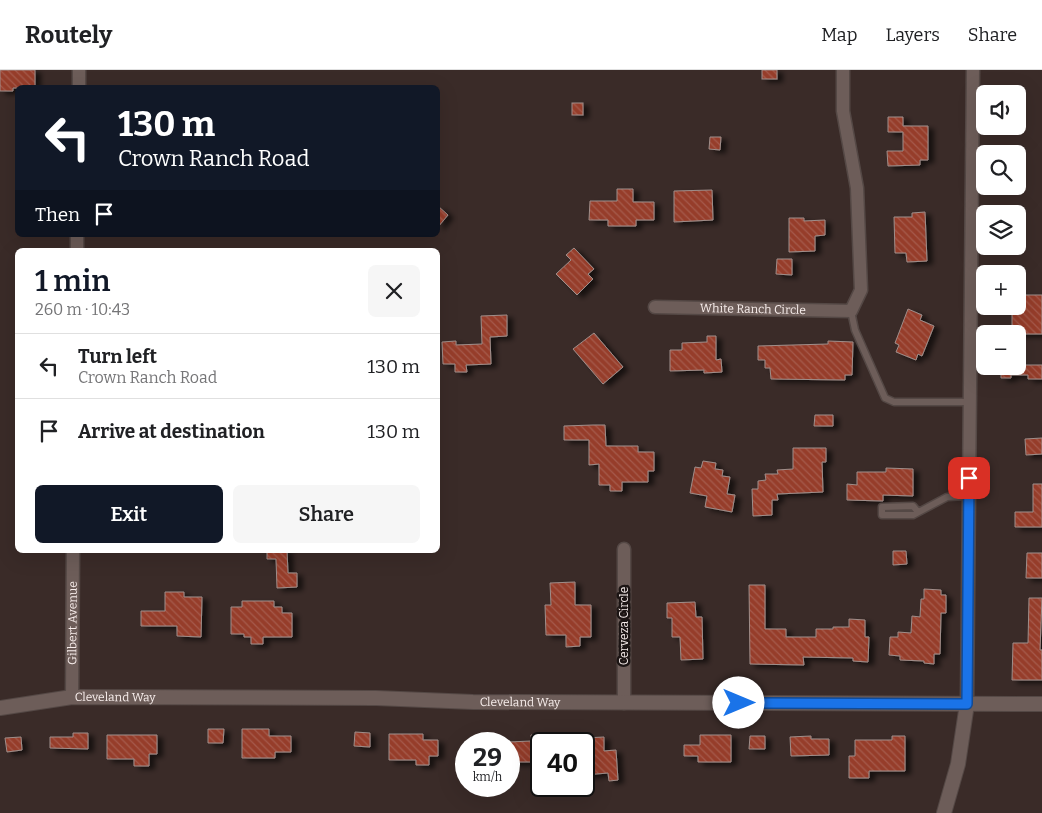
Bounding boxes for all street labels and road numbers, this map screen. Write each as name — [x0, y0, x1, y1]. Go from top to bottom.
street label: White Ranch Circle — [700, 301, 806, 317]
street label: Gilbert Avenue — [65, 581, 80, 665]
street label: Cerveza Circle — [617, 587, 631, 665]
street label: Cleveland Way — [75, 690, 156, 704]
street label: Cleveland Way — [480, 695, 561, 709]

